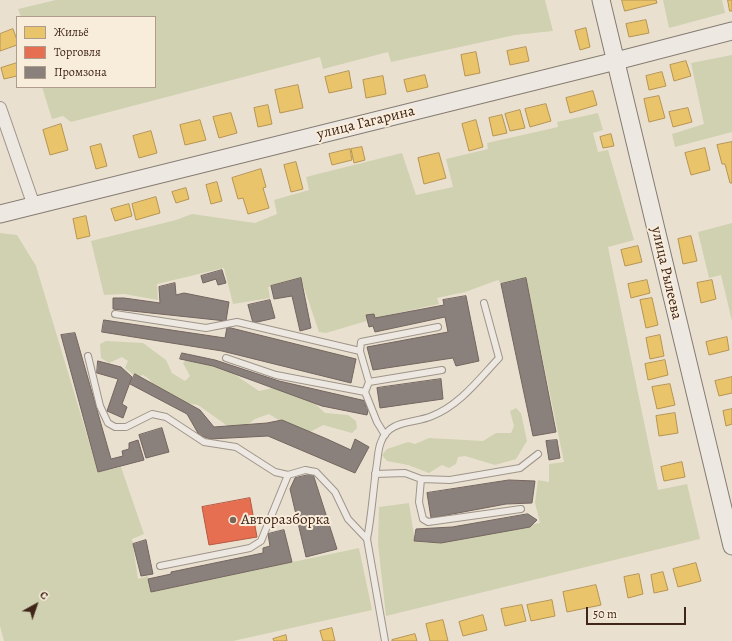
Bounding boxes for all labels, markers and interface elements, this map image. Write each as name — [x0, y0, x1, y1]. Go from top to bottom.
legend — [16, 16, 156, 88]
text: Жильё — [54, 24, 89, 40]
text: Торговля — [54, 44, 101, 60]
text: Промзона — [54, 64, 107, 80]
street label: улица Гагарина — [315, 102, 417, 144]
street label: улица Рылеева — [647, 225, 685, 321]
place label: Авторазборка — [241, 511, 330, 529]
marker: Авторазборка — [228, 515, 238, 525]
north arrow — [16, 585, 56, 625]
text: С — [37, 587, 51, 603]
scale bar — [588, 599, 688, 625]
text: 50 m — [593, 606, 617, 622]

